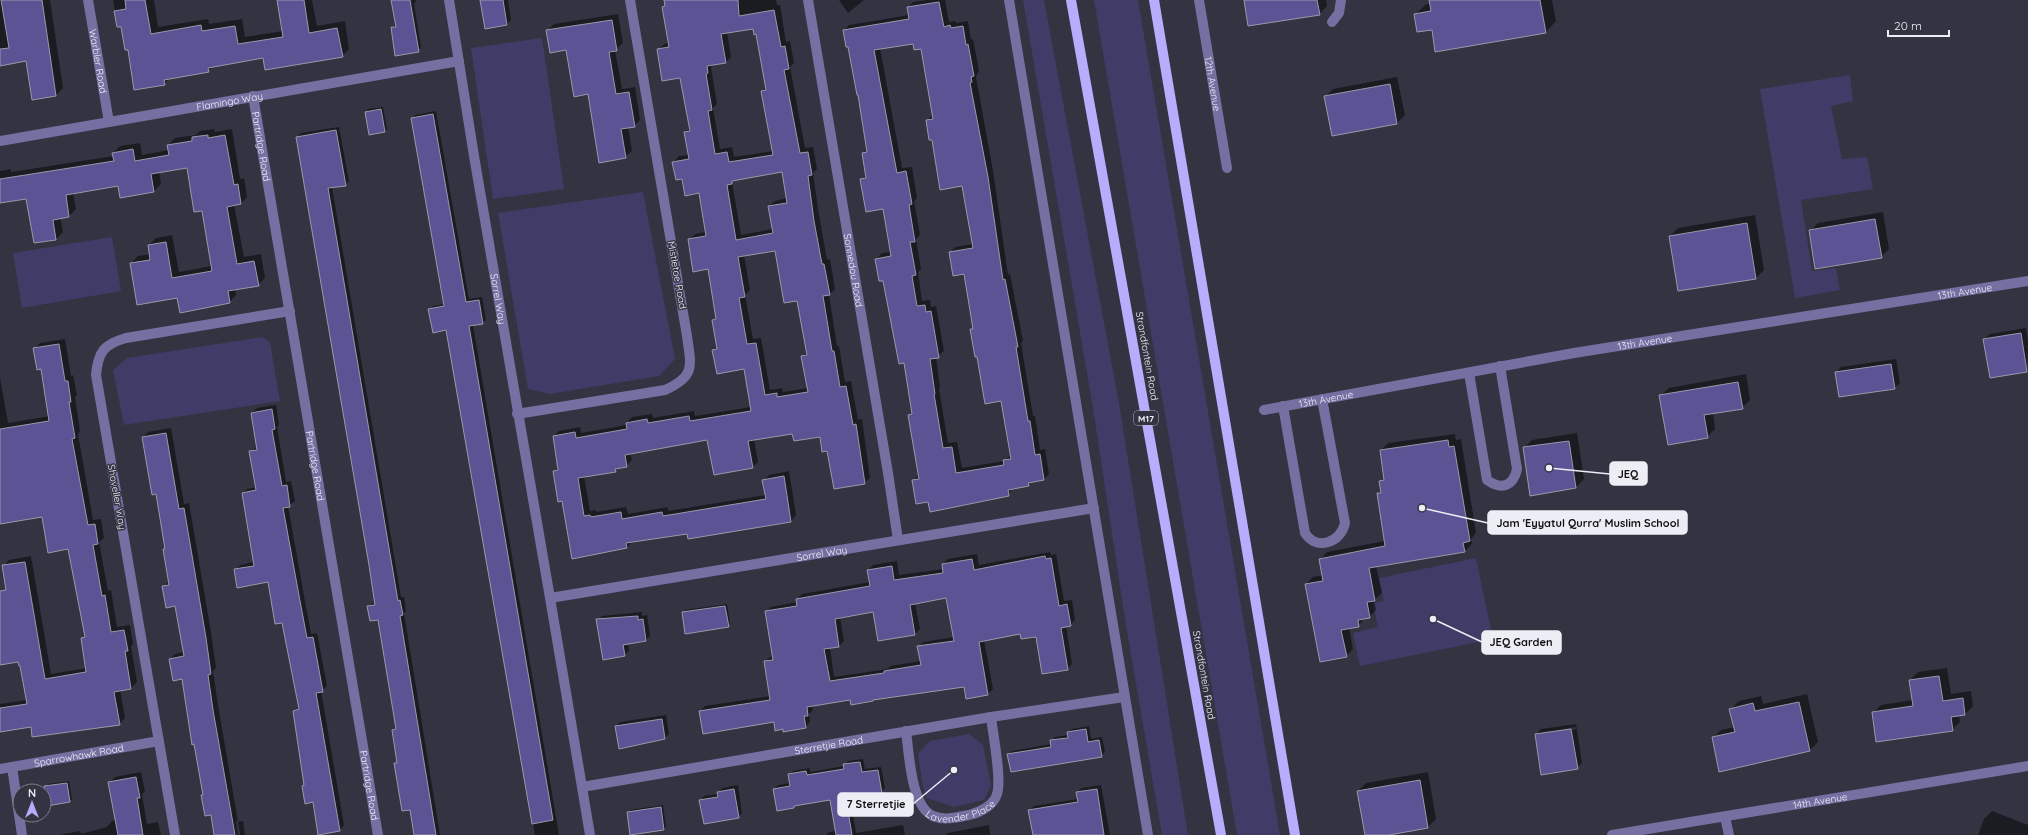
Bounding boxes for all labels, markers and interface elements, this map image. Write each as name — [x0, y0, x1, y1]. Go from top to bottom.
scale bar — [1888, 12, 1949, 38]
text: 20 m — [1894, 18, 1922, 33]
street label: Warbler Road — [87, 28, 110, 94]
street label: 12th Avenue — [1202, 55, 1224, 113]
street label: Flamingo Way — [195, 89, 264, 113]
street label: Partridge Road — [249, 110, 274, 182]
street label: Sonnedou Road — [841, 232, 866, 308]
street label: Mistletoe Road — [665, 240, 689, 310]
street label: Sorrel Way — [488, 273, 509, 325]
street label: 13th Avenue — [1937, 280, 1993, 302]
street label: Strandfontein Road — [1133, 310, 1161, 402]
street label: 13th Avenue — [1617, 331, 1673, 352]
street label: 13th Avenue — [1298, 387, 1355, 410]
road number: M17 — [1134, 411, 1158, 425]
street label: Partridge Road — [303, 430, 328, 502]
callout: JEQ — [1610, 462, 1647, 485]
street label: Shoveller Way — [105, 463, 129, 531]
text: JEQ — [1618, 467, 1639, 481]
callout: Jam 'Eyyatul Qurra' Muslim School — [1488, 511, 1687, 534]
text: Jam 'Eyyatul Qurra' Muslim School — [1496, 516, 1680, 530]
street label: Sorrel Way — [796, 542, 848, 564]
street label: Strandfontein Road — [1190, 629, 1218, 721]
callout: JEQ Garden — [1482, 631, 1561, 654]
text: JEQ Garden — [1490, 635, 1552, 649]
street label: Sterretjie Road — [794, 733, 864, 757]
street label: Sparrowhawk Road — [33, 741, 125, 769]
street label: Partridge Road — [357, 749, 382, 821]
north arrow — [12, 783, 52, 823]
text: N — [28, 786, 36, 800]
street label: 14th Avenue — [1792, 790, 1849, 811]
callout: 7 Sterretjie — [838, 793, 913, 816]
text: 7 Sterretjie — [846, 797, 906, 811]
street label: Lavender Place — [923, 797, 998, 825]

